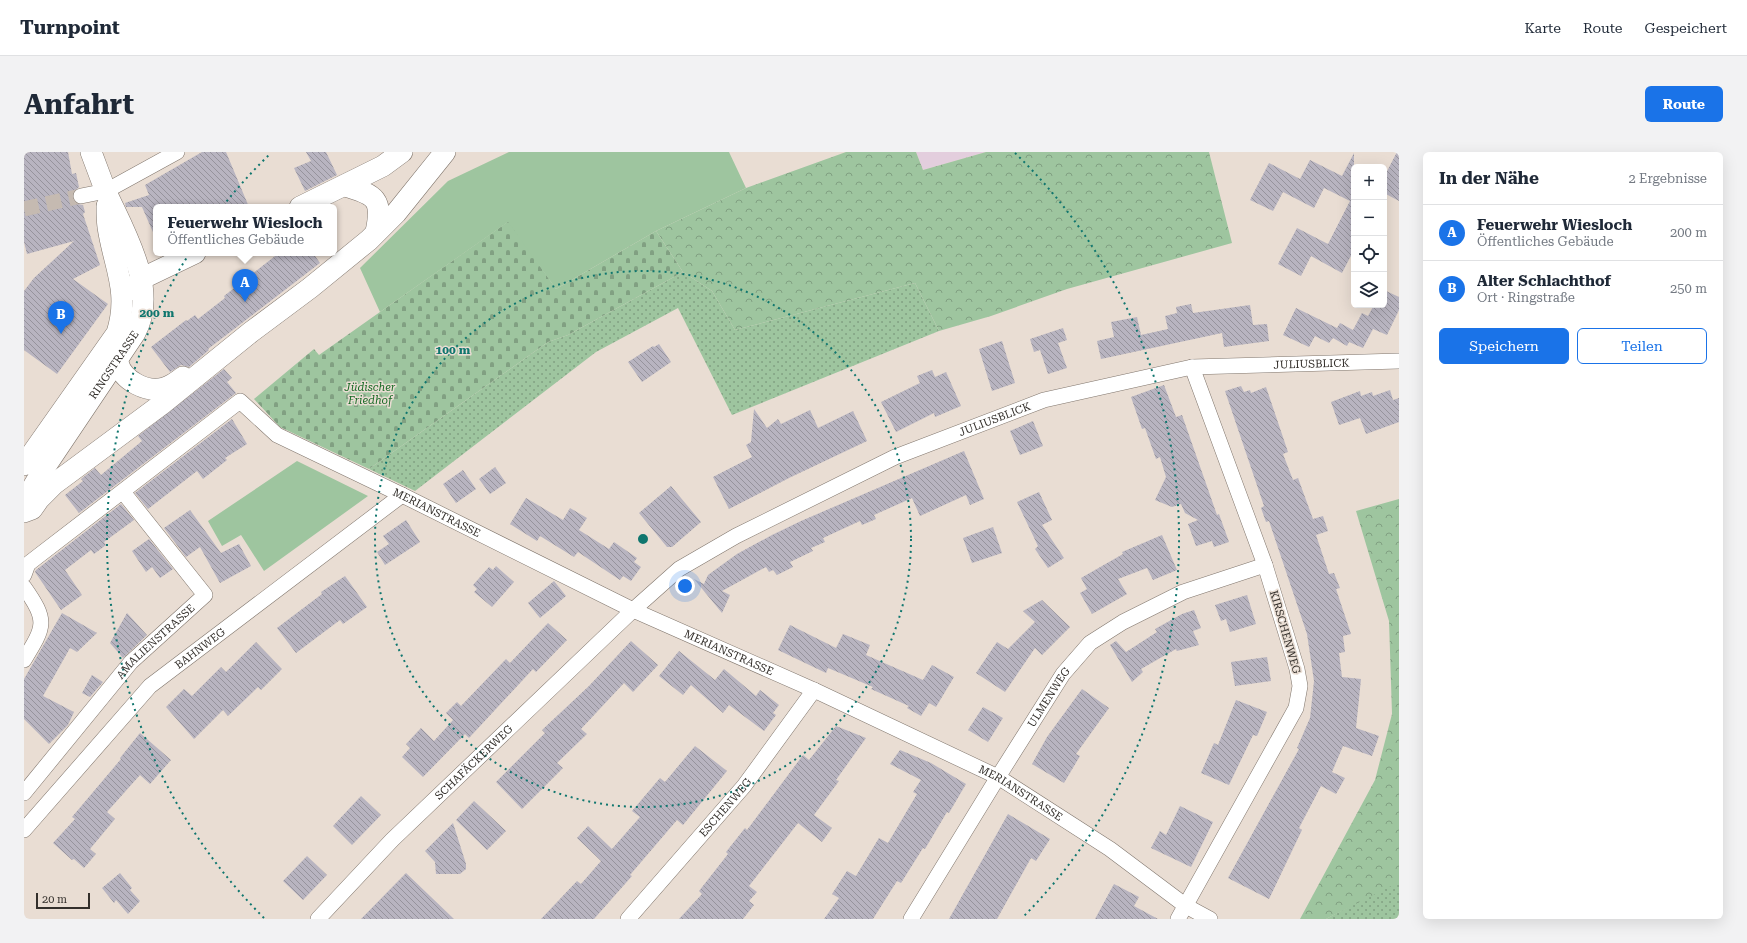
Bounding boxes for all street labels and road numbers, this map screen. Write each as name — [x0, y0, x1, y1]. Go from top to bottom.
street label: RINGSTRASSE — [86, 328, 141, 401]
street label: JULIUSBLICK — [1273, 356, 1349, 371]
street label: JULIUSBLICK — [957, 399, 1032, 439]
street label: MERIANSTRASSE — [391, 485, 483, 540]
street label: KIRSCHENWEG — [1267, 589, 1303, 676]
street label: AMALIENSTRASSE — [114, 601, 197, 681]
street label: BAHNWEG — [172, 625, 228, 671]
street label: MERIANSTRASSE — [682, 627, 776, 678]
street label: ULMENWEG — [1025, 664, 1073, 730]
street label: SCHAFÄCKERWEG — [432, 722, 515, 802]
street label: MERIANSTRASSE — [977, 762, 1065, 823]
street label: ESCHENWEG — [696, 775, 754, 839]

